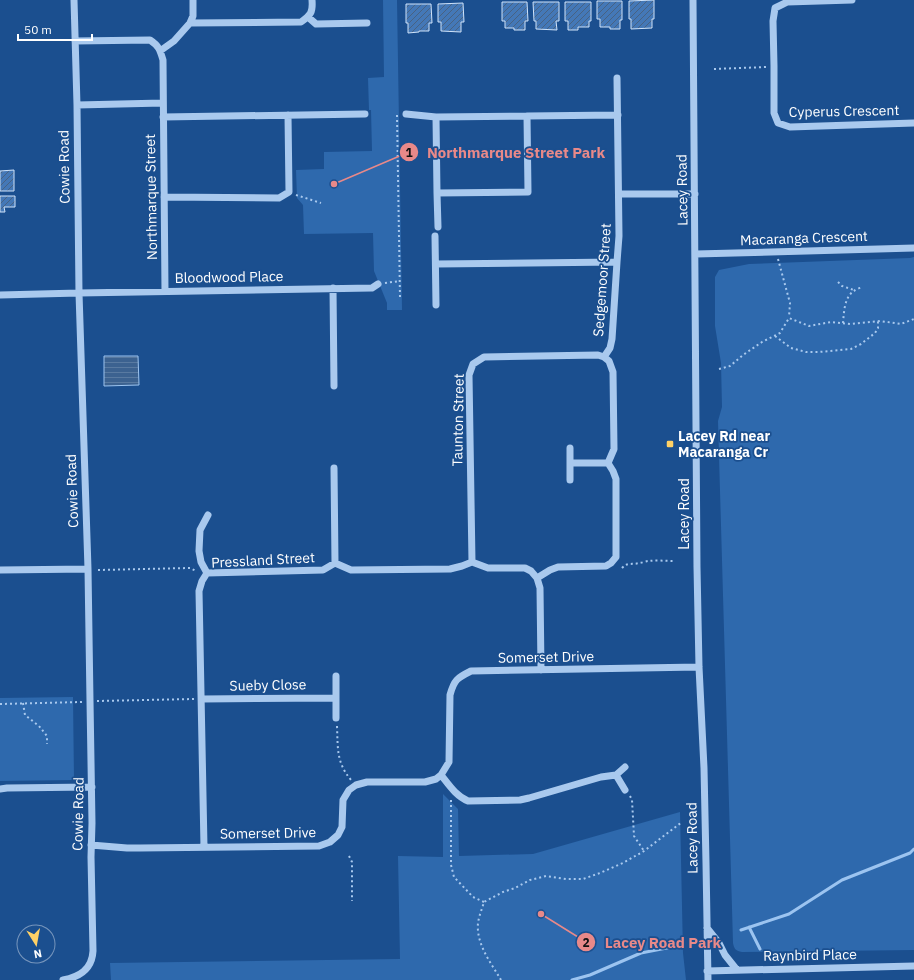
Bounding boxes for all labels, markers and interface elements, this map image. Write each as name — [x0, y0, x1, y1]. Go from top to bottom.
scale bar — [18, 16, 92, 42]
text: 50 m — [24, 22, 52, 37]
street label: Cyperus Crescent — [789, 101, 899, 121]
street label: Cowie Road — [54, 130, 74, 204]
street label: Northmarque Street — [141, 134, 161, 260]
callout: Northmarque Street Park — [399, 139, 613, 166]
text: Northmarque Street Park — [427, 143, 605, 162]
text: 1 — [405, 145, 413, 160]
street label: Lacey Road — [672, 154, 692, 226]
street label: Sedgemoor Street — [589, 223, 615, 337]
street label: Macaranga Crescent — [740, 227, 868, 249]
street label: Bloodwood Place — [174, 267, 284, 287]
street label: Taunton Street — [448, 373, 468, 467]
place label: Lacey Rd near Macaranga Cr — [678, 427, 770, 461]
marker: Lacey Rd near Macaranga Cr — [665, 439, 675, 449]
street label: Cowie Road — [62, 454, 82, 528]
street label: Lacey Road — [675, 478, 693, 550]
street label: Pressland Street — [211, 548, 315, 572]
street label: Somerset Drive — [498, 647, 595, 667]
street label: Sueby Close — [229, 675, 307, 695]
street label: Cowie Road — [68, 777, 88, 851]
street label: Lacey Road — [682, 802, 702, 874]
street label: Somerset Drive — [220, 823, 317, 843]
north arrow — [16, 924, 56, 964]
callout: Lacey Road Park — [576, 929, 729, 956]
text: Lacey Road Park — [605, 933, 722, 952]
text: 2 — [582, 935, 590, 950]
street label: Raynbird Place — [763, 945, 857, 965]
text: N — [33, 946, 43, 961]

